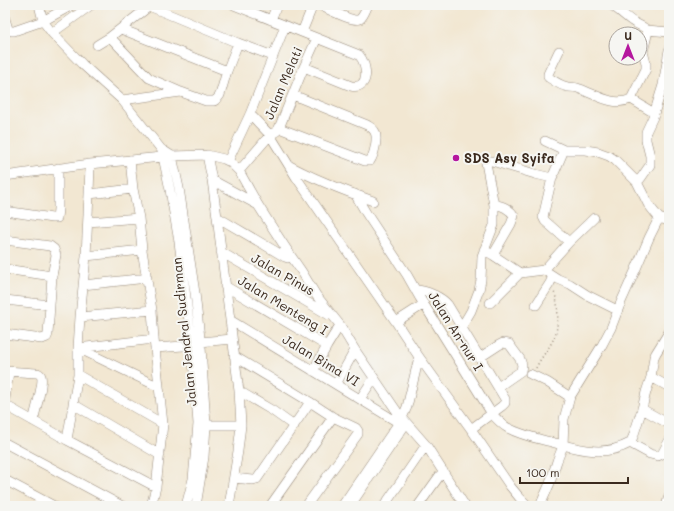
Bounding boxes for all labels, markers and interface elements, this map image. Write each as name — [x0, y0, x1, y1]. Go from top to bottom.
north arrow — [608, 26, 648, 66]
text: U — [624, 28, 632, 43]
street label: Jalan Melati — [260, 44, 305, 122]
place label: SDS Asy Syifa — [464, 149, 555, 167]
marker: SDS Asy Syifa — [451, 153, 461, 163]
street label: Jalan Pinus — [248, 249, 318, 299]
street label: Jalan Jendral Sudirman — [167, 257, 200, 407]
street label: Jalan Menteng I — [235, 271, 332, 338]
street label: Jalan An-nur I — [425, 288, 488, 374]
street label: Jalan Bima VI — [280, 330, 363, 389]
scale bar — [520, 459, 628, 485]
text: 100 m — [526, 464, 560, 480]

